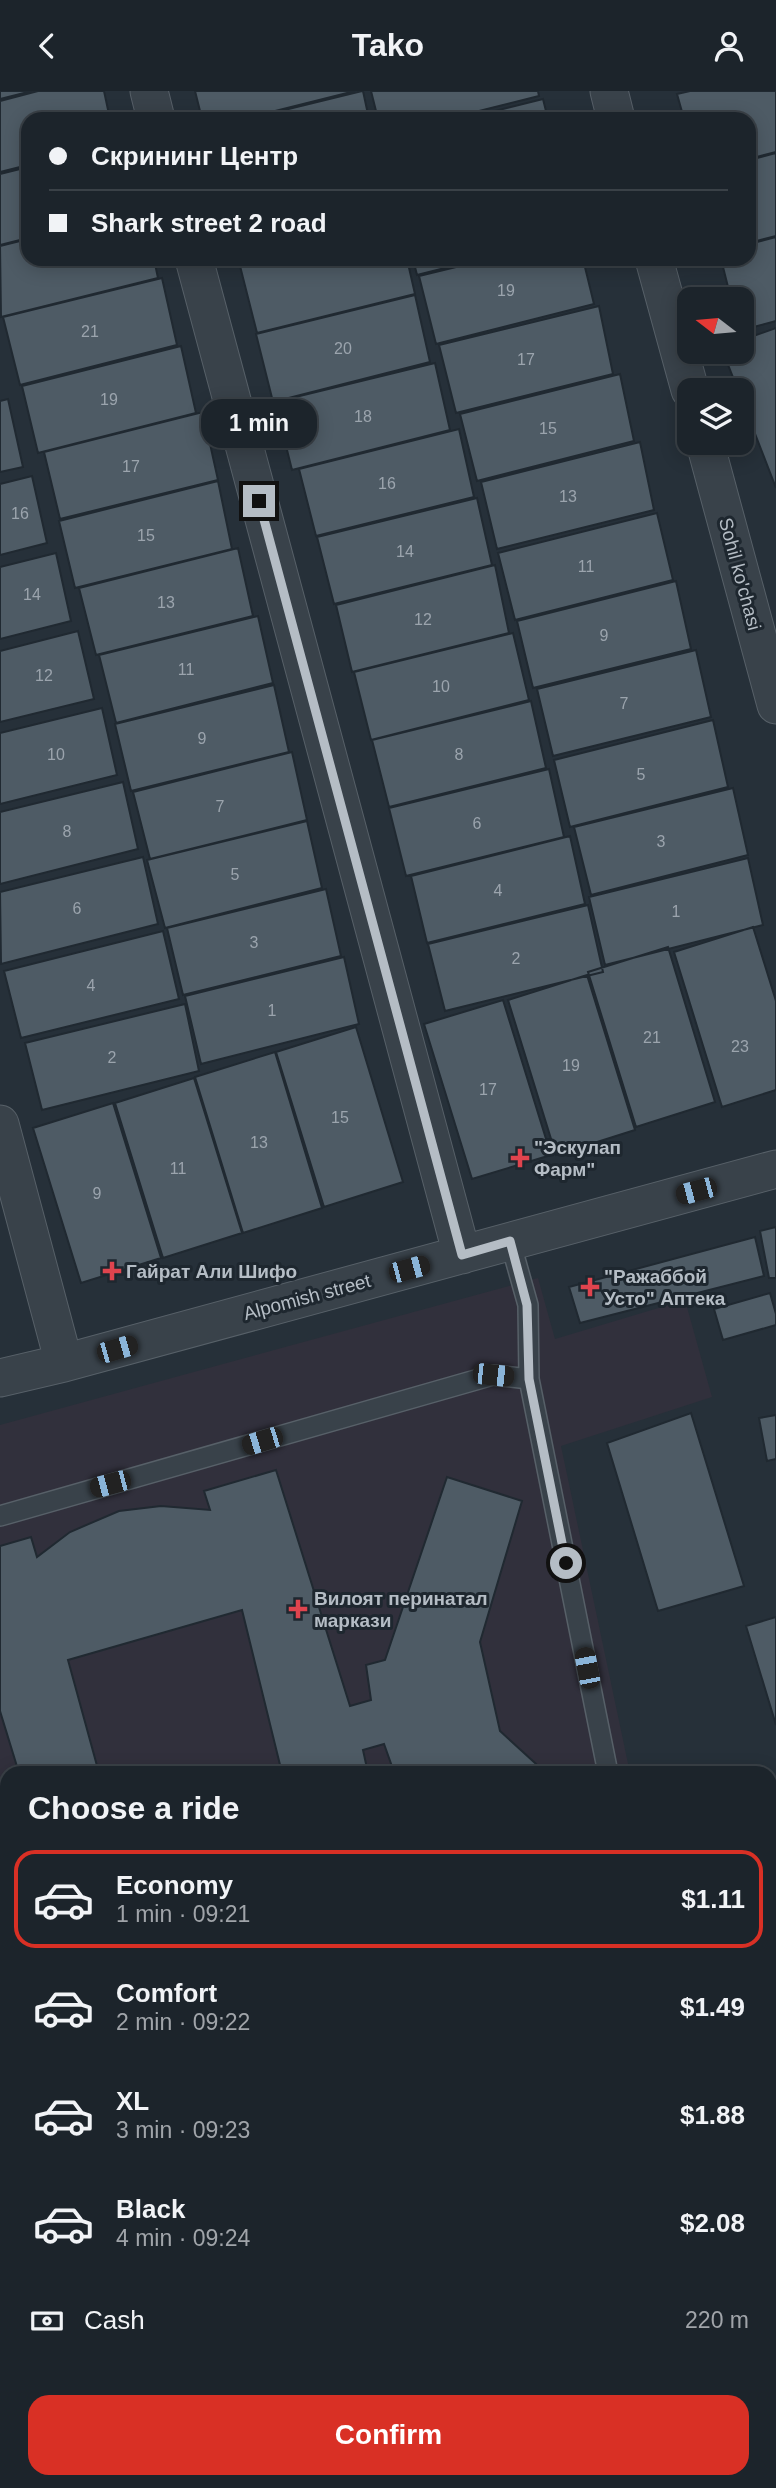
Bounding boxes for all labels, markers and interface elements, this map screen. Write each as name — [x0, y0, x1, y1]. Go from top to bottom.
icon: back — [28, 27, 66, 65]
text: Tako — [352, 27, 424, 63]
icon: person — [710, 27, 748, 65]
text: Скрининг Центр — [91, 141, 298, 171]
text: Shark street 2 road — [91, 208, 327, 238]
house number: 19 — [497, 282, 515, 299]
north arrow — [677, 287, 754, 364]
map controls — [677, 287, 754, 455]
house number: 21 — [81, 323, 99, 340]
house number: 20 — [334, 340, 352, 357]
house number: 17 — [517, 351, 535, 368]
button: layers — [677, 378, 754, 455]
house number: 19 — [100, 391, 118, 408]
callout: 1 min — [201, 399, 317, 449]
house number: 18 — [354, 408, 372, 425]
text: 1 min — [229, 410, 289, 436]
house number: 15 — [539, 420, 557, 437]
house number: 17 — [122, 458, 140, 475]
house number: 16 — [378, 475, 396, 492]
route end — [243, 485, 275, 517]
house number: 13 — [559, 488, 577, 505]
house number: 16 — [11, 505, 29, 522]
street label: Sohil ko'chasi — [715, 515, 765, 633]
house number: 15 — [137, 527, 155, 544]
house number: 14 — [396, 543, 414, 560]
house number: 11 — [578, 558, 594, 575]
house number: 14 — [23, 586, 41, 603]
house number: 13 — [157, 594, 175, 611]
house number: 12 — [414, 611, 432, 628]
house number: 9 — [600, 627, 609, 644]
house number: 11 — [178, 661, 194, 678]
house number: 12 — [35, 667, 53, 684]
house number: 10 — [432, 678, 450, 695]
house number: 7 — [620, 695, 629, 712]
house number: 9 — [198, 730, 207, 747]
house number: 10 — [47, 746, 65, 763]
house number: 8 — [455, 746, 464, 763]
house number: 5 — [637, 766, 646, 783]
house number: 7 — [216, 798, 225, 815]
house number: 6 — [473, 815, 482, 832]
house number: 8 — [63, 823, 72, 840]
house number: 3 — [657, 833, 666, 850]
house number: 5 — [231, 866, 240, 883]
house number: 4 — [494, 882, 503, 899]
house number: 6 — [73, 900, 82, 917]
house number: 1 — [672, 903, 681, 920]
house number: 3 — [250, 934, 259, 951]
house number: 2 — [512, 950, 521, 967]
house number: 4 — [87, 977, 96, 994]
house number: 1 — [268, 1002, 277, 1019]
house number: 21 — [643, 1029, 661, 1046]
house number: 23 — [731, 1038, 749, 1055]
house number: 2 — [108, 1049, 117, 1066]
house number: 19 — [562, 1057, 580, 1074]
house number: 17 — [479, 1081, 497, 1098]
house number: 15 — [331, 1109, 349, 1126]
house number: 13 — [250, 1134, 268, 1151]
place label: "Эскулап Фарм" — [534, 1137, 621, 1180]
marker: "Эскулап Фарм" — [512, 1150, 528, 1166]
house number: 11 — [170, 1160, 186, 1177]
car — [673, 1175, 720, 1207]
house number: 9 — [93, 1185, 102, 1202]
car — [386, 1253, 433, 1285]
place label: Гайрат Али Шифо — [126, 1261, 297, 1282]
marker: Гайрат Али Шифо — [104, 1263, 120, 1279]
place label: "Ражаббой Усто" Аптека — [604, 1266, 726, 1309]
street label: Alpomish street — [241, 1270, 374, 1324]
marker: "Ражаббой Усто" Аптека — [582, 1279, 598, 1295]
car — [94, 1333, 141, 1365]
car — [472, 1362, 515, 1388]
car — [239, 1425, 286, 1457]
car — [87, 1468, 134, 1500]
route start — [550, 1547, 582, 1579]
place label: Вилоят перинатал маркази — [314, 1588, 488, 1631]
marker: Вилоят перинатал маркази — [288, 1599, 308, 1619]
car — [573, 1645, 602, 1691]
text: Choose a ride — [28, 1790, 240, 1826]
icon: car — [32, 1868, 95, 1931]
text: Economy — [116, 1870, 233, 1900]
text: $1.11 — [681, 1884, 745, 1914]
text: 1 min · 09:21 — [116, 1901, 250, 1927]
icon: car — [32, 1976, 95, 2039]
text: Comfort — [116, 1978, 217, 2008]
text: $1.49 — [680, 1992, 745, 2022]
text: 2 min · 09:22 — [116, 2009, 250, 2035]
icon: car — [32, 2084, 95, 2147]
text: XL — [116, 2086, 149, 2116]
text: $1.88 — [680, 2100, 745, 2130]
text: 3 min · 09:23 — [116, 2117, 250, 2143]
icon: car — [32, 2192, 95, 2255]
text: Black — [116, 2194, 185, 2224]
text: $2.08 — [680, 2208, 745, 2238]
text: 4 min · 09:24 — [116, 2225, 250, 2251]
icon: cash — [28, 2302, 66, 2340]
text: Cash — [84, 2305, 145, 2335]
text: 220 m — [685, 2307, 749, 2333]
button: Confirm — [28, 2395, 749, 2475]

